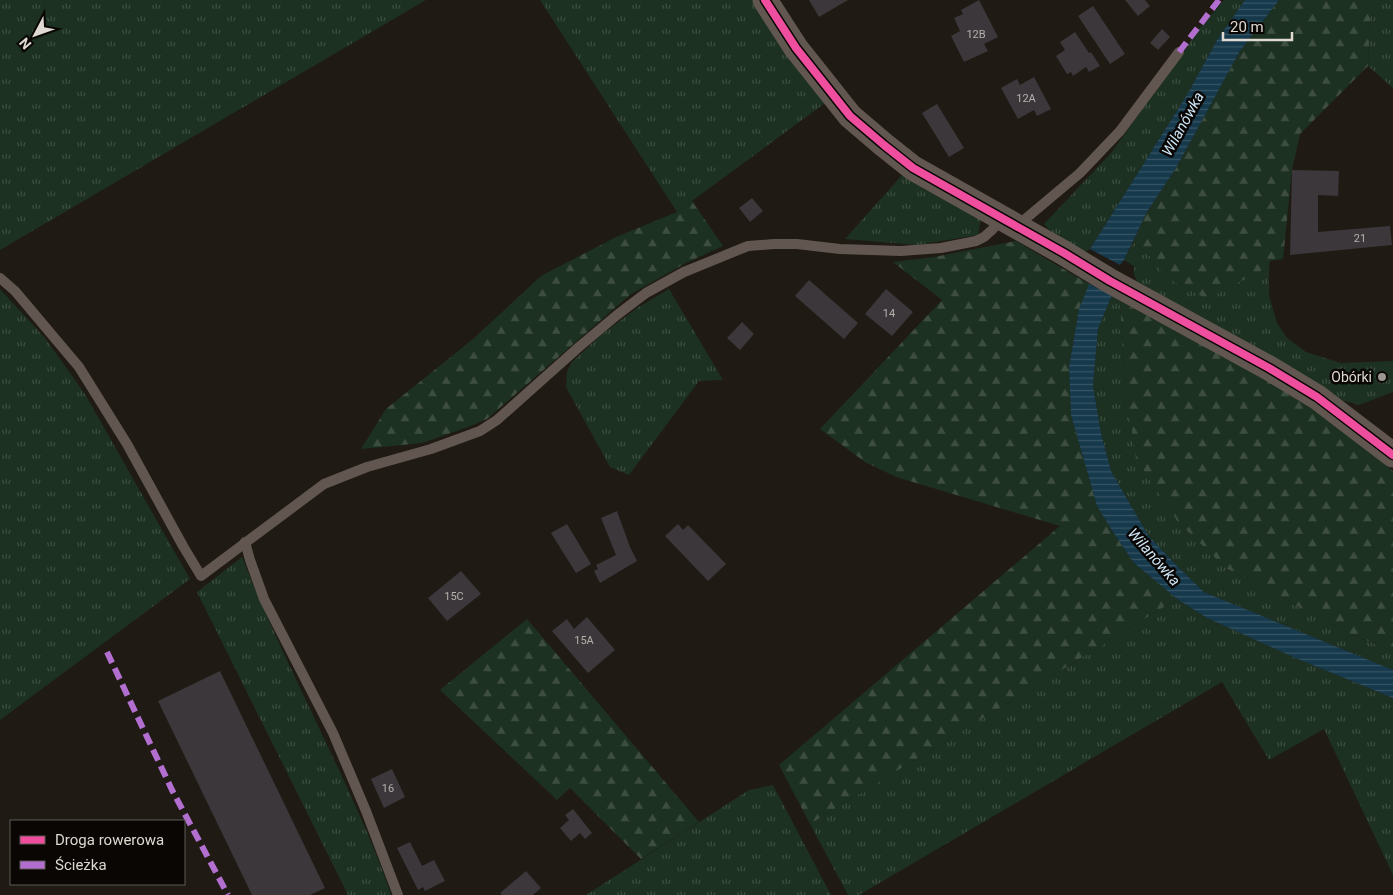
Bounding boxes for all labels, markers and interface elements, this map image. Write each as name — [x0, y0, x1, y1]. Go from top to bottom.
north arrow — [10, 10, 60, 60]
scale bar — [1223, 10, 1292, 42]
text: 20 m — [1230, 18, 1264, 36]
house number: 12B — [966, 28, 986, 41]
text: N — [16, 35, 34, 53]
water label: Wilanówka — [1158, 89, 1208, 159]
house number: 12A — [1016, 92, 1037, 105]
house number: 21 — [1354, 232, 1366, 245]
house number: 14 — [883, 307, 895, 320]
place label: Obórki — [1331, 369, 1372, 385]
marker: Obórki — [1376, 371, 1388, 383]
water label: Wilanówka — [1124, 525, 1184, 590]
house number: 15C — [444, 590, 464, 603]
house number: 15A — [574, 634, 595, 647]
house number: 16 — [382, 782, 394, 795]
legend — [10, 820, 185, 885]
text: Droga rowerowa — [55, 831, 164, 849]
text: Ścieżka — [55, 856, 107, 874]

